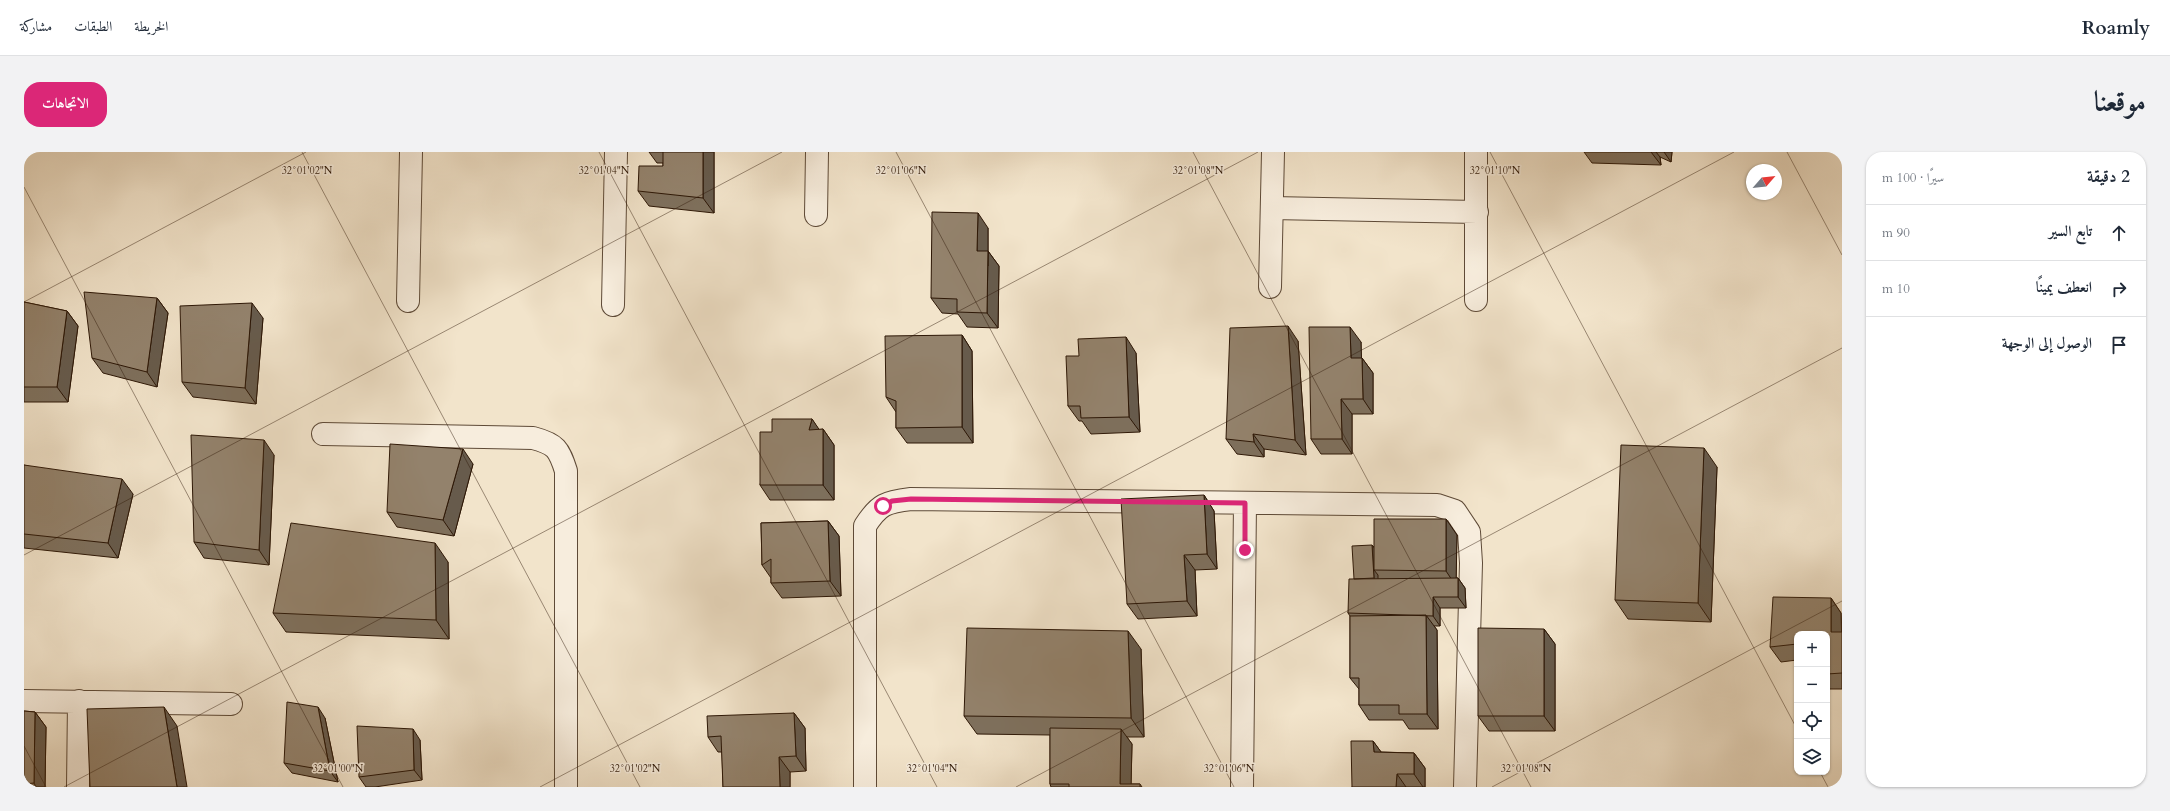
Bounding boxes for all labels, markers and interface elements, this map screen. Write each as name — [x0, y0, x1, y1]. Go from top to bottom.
text: Roamly — [2082, 15, 2150, 41]
text: مشاركة — [20, 17, 52, 36]
text: الطبقات — [74, 17, 112, 36]
text: الخريطة — [134, 17, 168, 36]
button: الاتجاهات — [24, 82, 107, 127]
text: موقعنا — [2094, 83, 2146, 121]
text: 32°01'02"N — [282, 164, 333, 178]
text: 32°01'04"N — [579, 164, 630, 178]
text: 32°01'06"N — [876, 164, 927, 178]
text: 32°01'08"N — [1173, 164, 1224, 178]
text: 32°01'10"N — [1470, 164, 1521, 178]
north arrow — [1746, 164, 1782, 200]
text: 2 دقيقة — [2087, 165, 2130, 188]
text: سيرًا · 100 m — [1882, 169, 1944, 187]
text: تابع السير — [2049, 221, 2092, 241]
icon: ahead — [2108, 222, 2130, 244]
text: 90 m — [1882, 224, 1910, 242]
text: انعطف يمينًا — [2036, 277, 2092, 297]
icon: right — [2108, 278, 2130, 300]
text: 10 m — [1882, 280, 1910, 298]
text: الوصول إلى الوجهة — [2002, 333, 2092, 353]
icon: arrive — [2108, 334, 2130, 356]
route start — [874, 497, 892, 515]
route end — [1236, 541, 1254, 559]
map controls — [1794, 631, 1830, 775]
button: + — [1794, 631, 1830, 667]
button: − — [1794, 667, 1830, 703]
button: locate — [1794, 703, 1830, 739]
button: layers — [1794, 739, 1830, 775]
text: 32°01'00"N — [313, 762, 364, 776]
text: 32°01'02"N — [610, 762, 661, 776]
text: 32°01'04"N — [907, 762, 958, 776]
text: 32°01'06"N — [1204, 762, 1255, 776]
text: 32°01'08"N — [1501, 762, 1552, 776]

